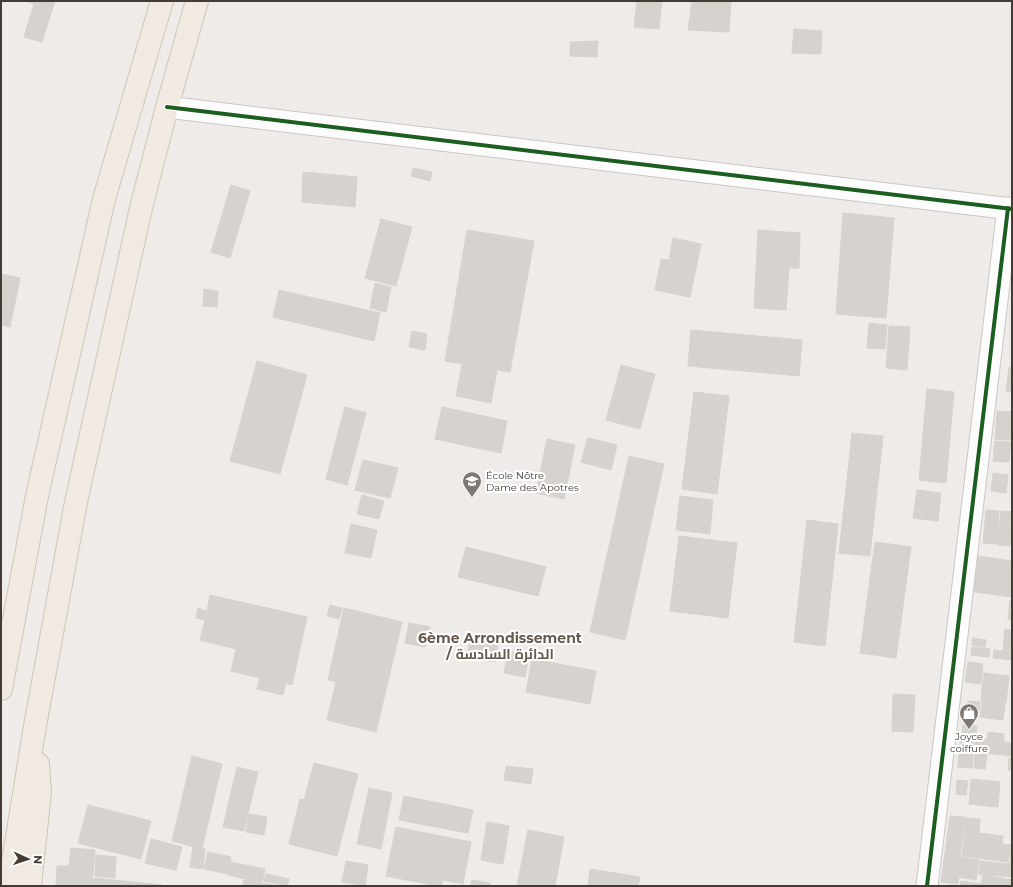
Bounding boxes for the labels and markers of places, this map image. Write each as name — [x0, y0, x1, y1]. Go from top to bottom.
place label: École Nôtre Dame des Apotres — [486, 469, 579, 494]
school or university icon: École Nôtre Dame des Apotres — [461, 470, 483, 498]
shop icon: Joyce coiffure — [958, 702, 980, 730]
place label: Joyce coiffure — [950, 730, 988, 755]

